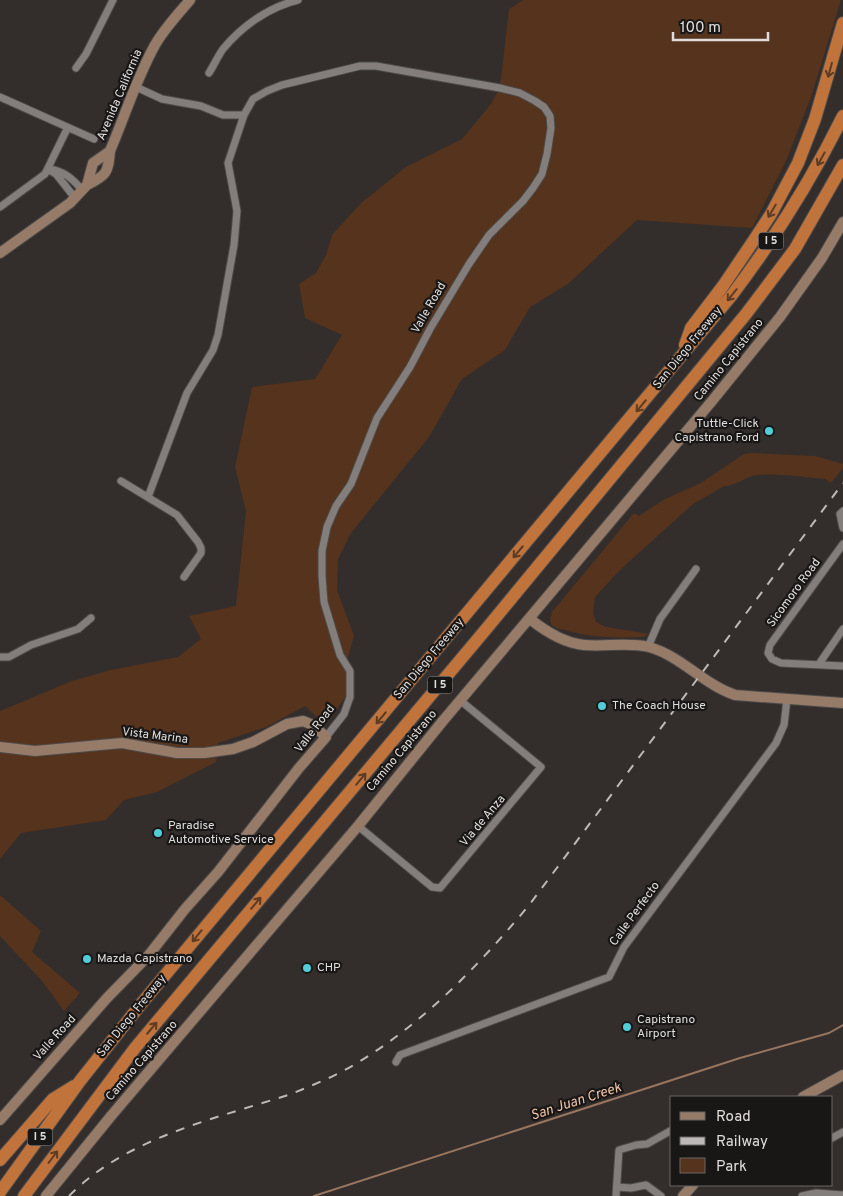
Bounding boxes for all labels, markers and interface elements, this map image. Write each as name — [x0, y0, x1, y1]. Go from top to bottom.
scale bar — [673, 10, 768, 42]
text: 100 m — [680, 19, 721, 38]
street label: Avenida California — [94, 47, 146, 143]
one-way arrow — [825, 62, 835, 78]
one-way arrow — [816, 151, 825, 166]
one-way arrow — [767, 203, 777, 217]
road number: I 5 — [758, 232, 784, 250]
street label: Valle Road — [408, 279, 450, 337]
one-way arrow — [727, 288, 737, 302]
street label: San Diego Freeway — [650, 303, 726, 393]
street label: Camino Capistrano — [691, 315, 768, 405]
one-way arrow — [635, 399, 646, 412]
place label: Tuttle-Click Capistrano Ford — [674, 416, 759, 446]
marker: Tuttle-Click Capistrano Ford — [763, 425, 775, 437]
one-way arrow — [513, 546, 524, 559]
street label: Sicomoro Road — [764, 555, 824, 631]
street label: San Diego Freeway — [390, 615, 468, 703]
road number: I 5 — [428, 676, 452, 694]
place label: The Coach House — [612, 698, 706, 714]
marker: The Coach House — [596, 700, 608, 712]
street label: Valle Road — [291, 702, 339, 756]
street label: Camino Capistrano — [363, 707, 441, 795]
one-way arrow — [375, 711, 386, 724]
street label: Vista Marina — [121, 724, 189, 748]
one-way arrow — [355, 772, 366, 785]
street label: Via de Anza — [457, 792, 509, 850]
place label: Paradise Automotive Service — [168, 818, 274, 848]
marker: Paradise Automotive Service — [152, 827, 164, 839]
street label: Calle Perfecto — [606, 878, 664, 949]
one-way arrow — [251, 897, 262, 910]
one-way arrow — [192, 929, 203, 942]
place label: Mazda Capistrano — [97, 951, 193, 967]
marker: Mazda Capistrano — [81, 953, 93, 965]
place label: CHP — [317, 960, 341, 976]
marker: CHP — [301, 962, 313, 974]
street label: San Diego Freeway — [94, 971, 170, 1061]
street label: Valle Road — [30, 1012, 80, 1064]
place label: Capistrano Airport — [637, 1012, 695, 1042]
street label: Camino Capistrano — [102, 1017, 182, 1105]
one-way arrow — [146, 1021, 158, 1034]
marker: Capistrano Airport — [621, 1021, 633, 1033]
water label: San Juan Creek — [529, 1079, 624, 1125]
legend — [670, 1096, 833, 1186]
text: Road — [716, 1108, 751, 1127]
road number: I 5 — [28, 1128, 52, 1146]
text: Railway — [716, 1133, 768, 1152]
one-way arrow — [48, 1151, 59, 1164]
text: Park — [716, 1158, 747, 1177]

